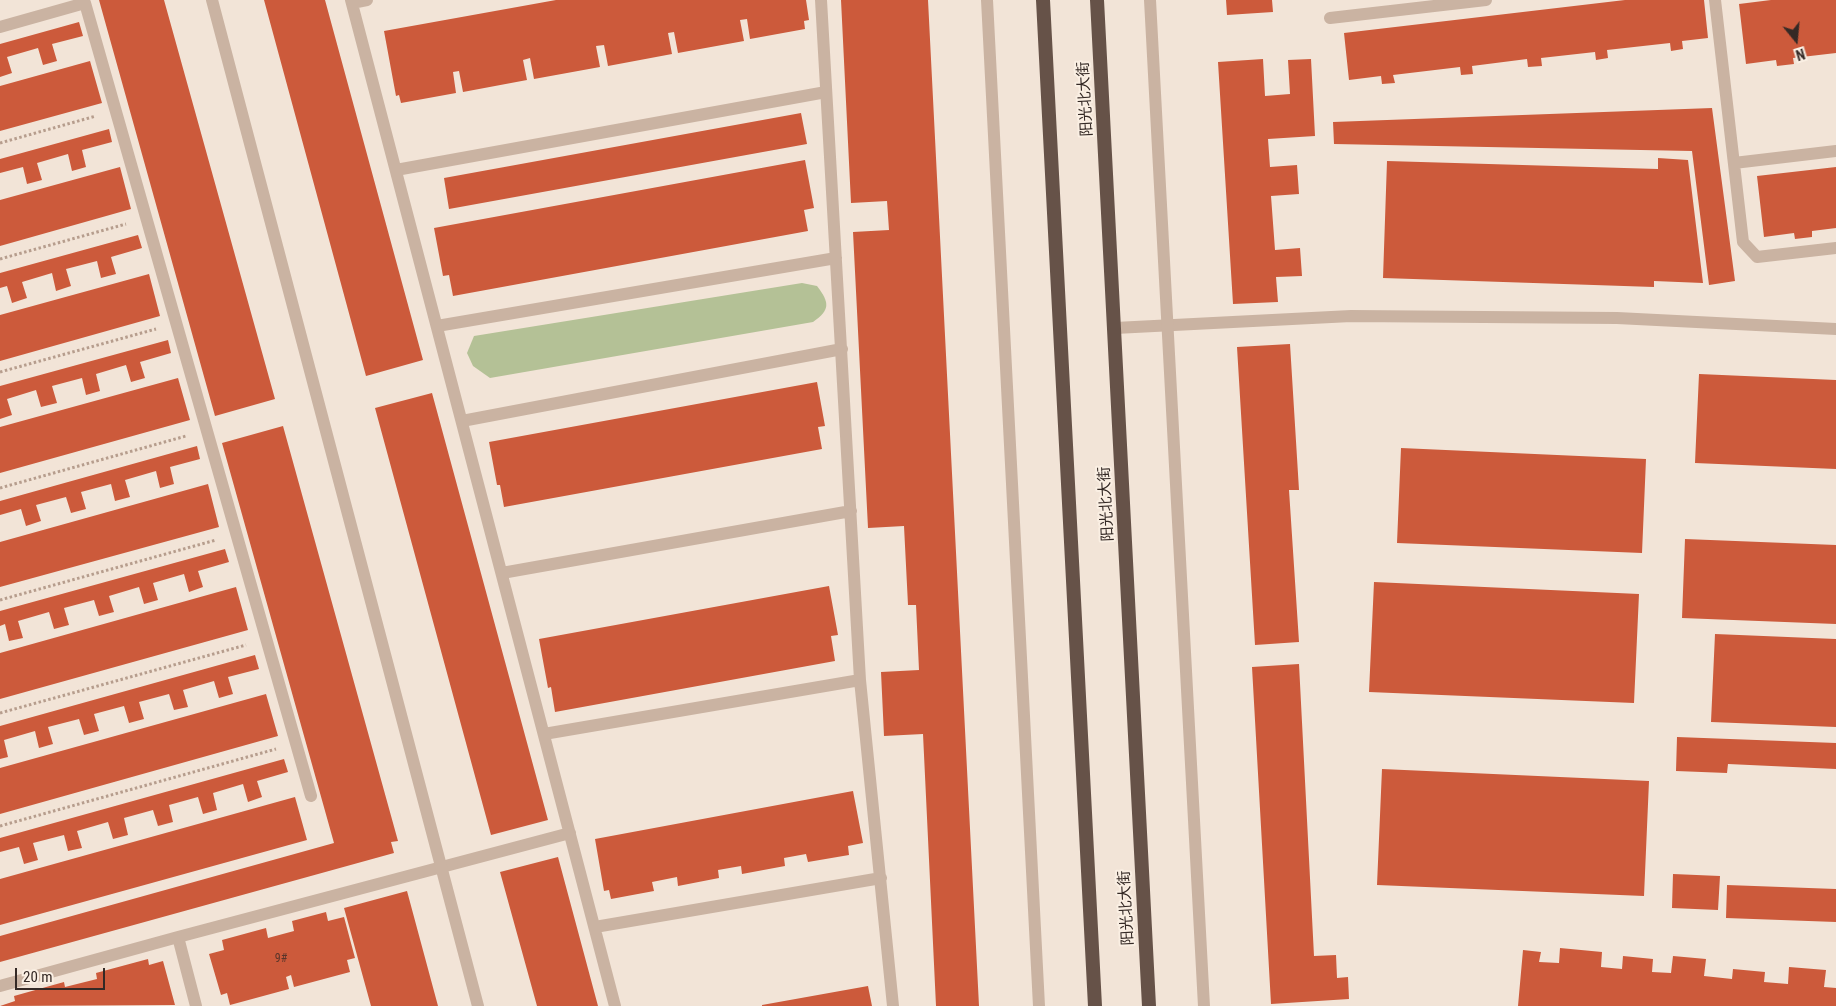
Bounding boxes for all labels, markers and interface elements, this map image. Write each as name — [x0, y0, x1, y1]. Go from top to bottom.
north arrow — [1771, 15, 1821, 65]
text: N — [1794, 45, 1807, 63]
street label: 阳光北大街 — [1075, 61, 1097, 137]
street label: 阳光北大街 — [1096, 466, 1118, 542]
street label: 阳光北大街 — [1116, 870, 1138, 946]
house number: 9# — [275, 952, 287, 966]
scale bar — [18, 958, 108, 990]
text: 20 m — [23, 968, 53, 986]

